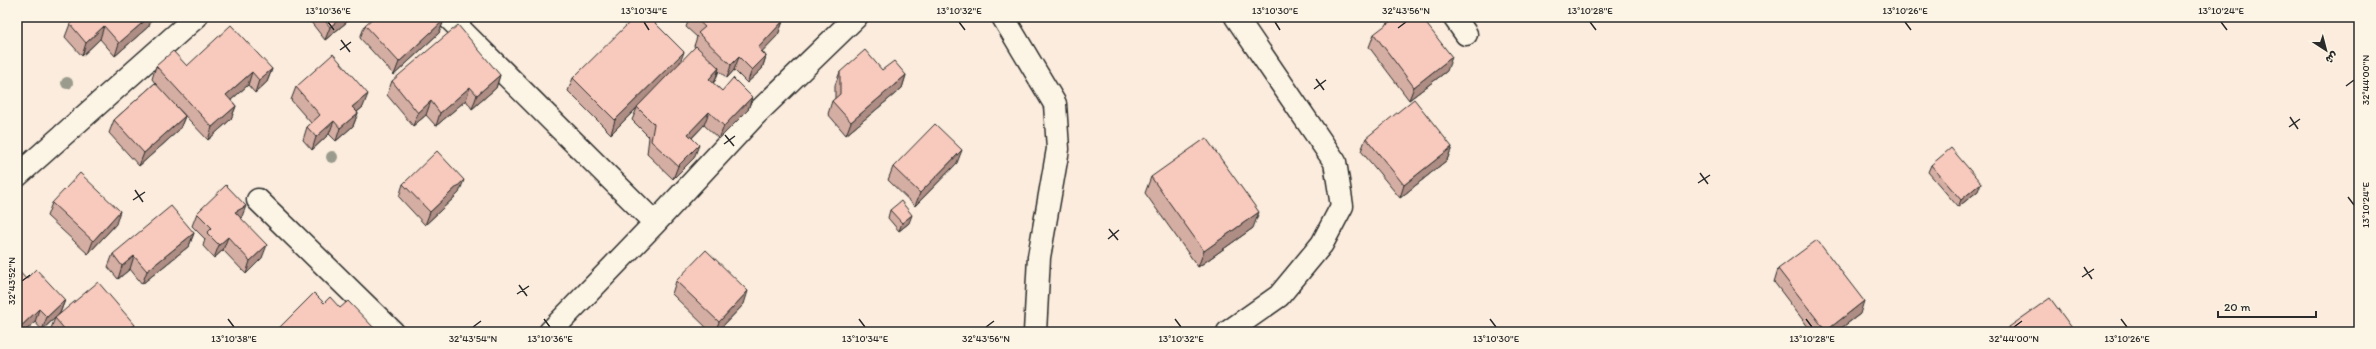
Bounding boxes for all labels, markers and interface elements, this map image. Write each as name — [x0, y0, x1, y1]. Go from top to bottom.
text: 13°10'36"E — [305, 4, 351, 17]
text: 13°10'34"E — [621, 4, 668, 17]
text: 13°10'32"E — [936, 4, 982, 17]
text: 13°10'30"E — [1252, 4, 1299, 17]
text: 32°43'56"N — [1382, 4, 1430, 17]
text: 13°10'28"E — [1567, 4, 1613, 17]
text: 13°10'26"E — [1882, 4, 1928, 17]
text: 13°10'24"E — [2198, 4, 2245, 17]
north arrow — [2306, 30, 2346, 70]
text: ش — [2323, 49, 2340, 67]
text: 32°44'00"N — [2359, 55, 2372, 105]
text: 13°10'24"E — [2359, 181, 2372, 228]
text: 32°43'52"N — [5, 257, 18, 305]
scale bar — [2218, 293, 2316, 319]
text: 20 m — [2224, 300, 2251, 314]
text: 13°10'38"E — [211, 332, 257, 345]
text: 32°43'54"N — [449, 332, 498, 345]
text: 13°10'36"E — [527, 332, 573, 345]
text: 13°10'34"E — [842, 332, 889, 345]
text: 32°43'56"N — [962, 332, 1010, 345]
text: 13°10'32"E — [1158, 332, 1204, 345]
text: 13°10'30"E — [1473, 332, 1520, 345]
text: 13°10'28"E — [1789, 332, 1835, 345]
text: 32°44'00"N — [1989, 332, 2039, 345]
text: 13°10'26"E — [2104, 332, 2150, 345]

